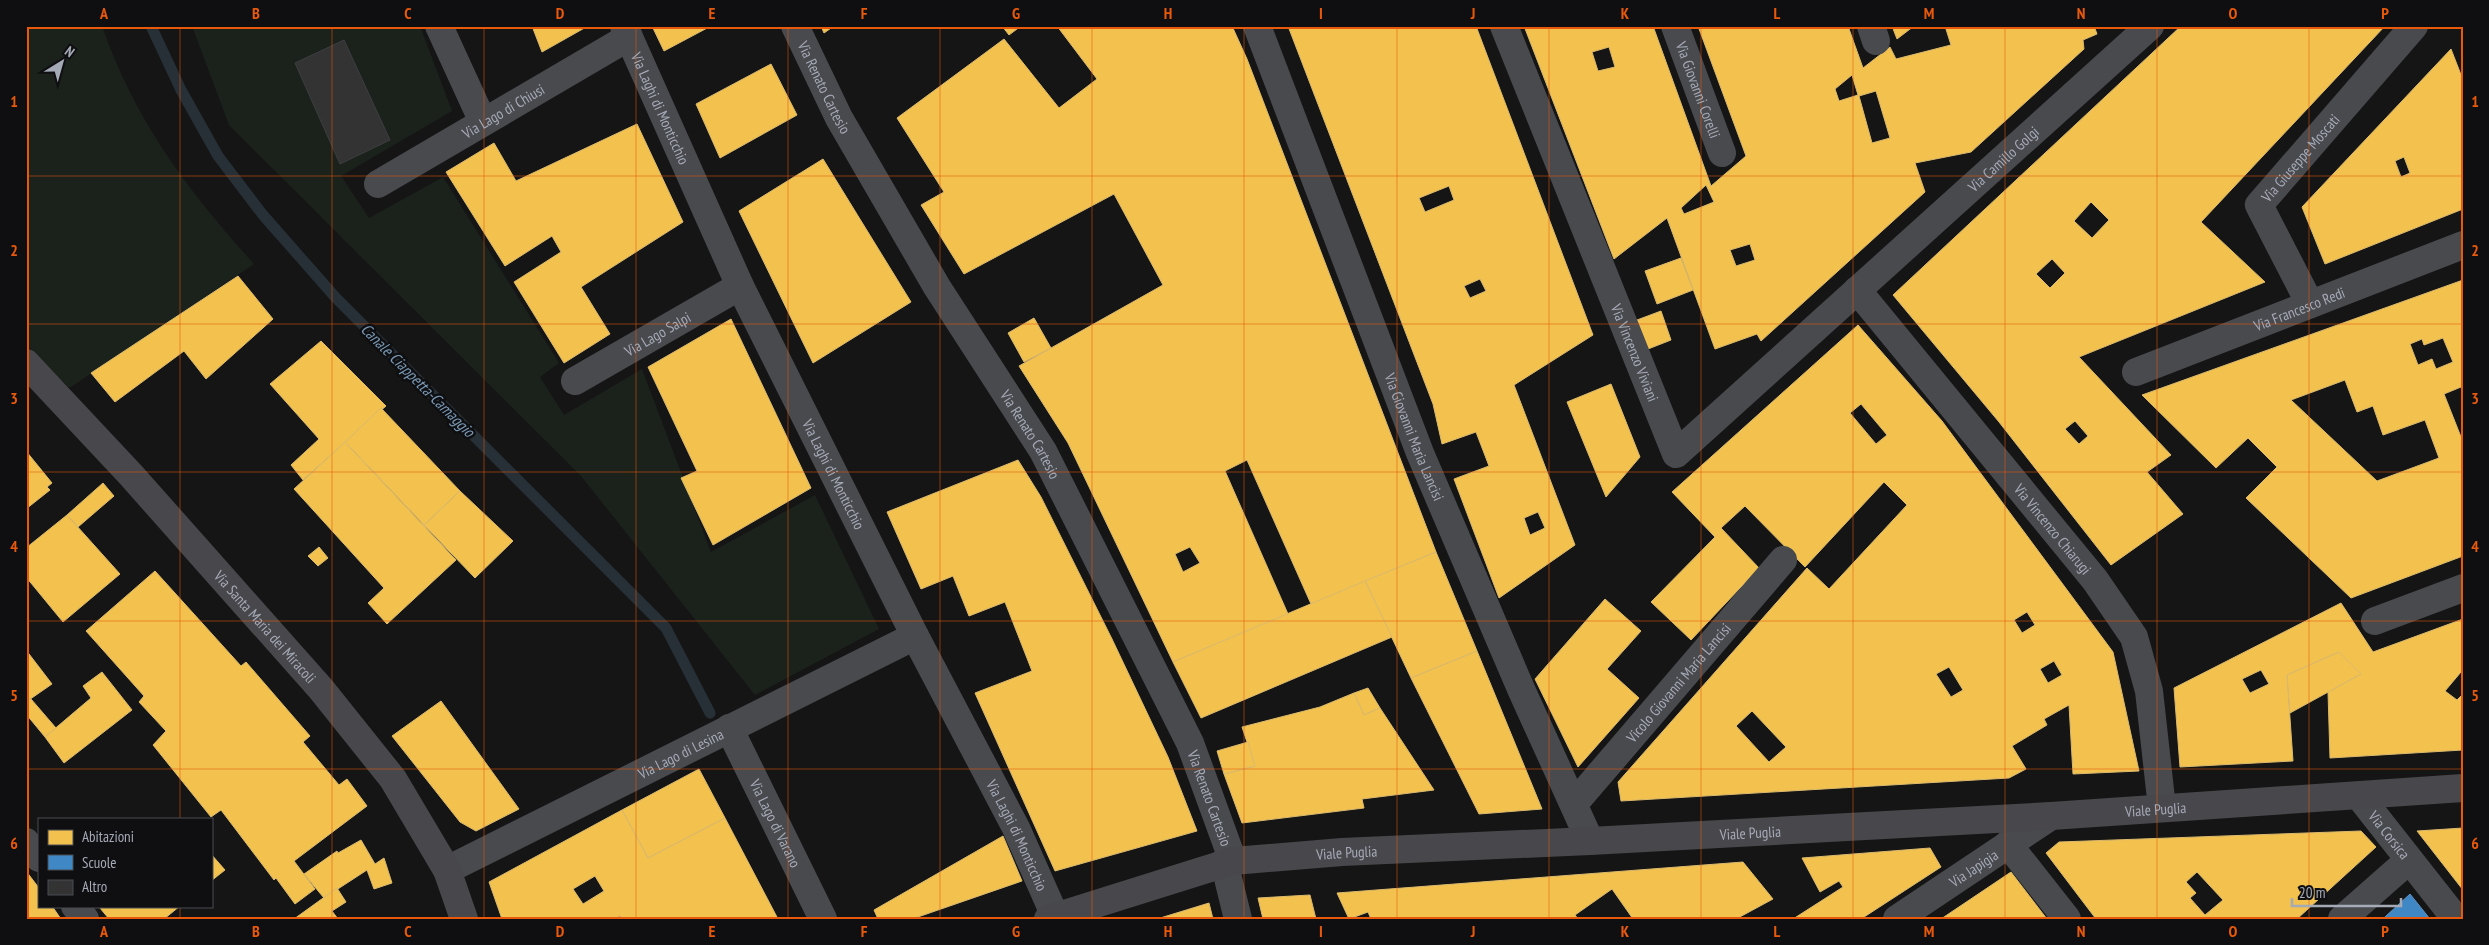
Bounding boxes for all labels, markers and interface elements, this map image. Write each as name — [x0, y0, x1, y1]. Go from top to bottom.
text: A — [99, 3, 109, 23]
text: B — [252, 3, 260, 23]
text: C — [404, 3, 412, 23]
text: D — [556, 3, 565, 23]
text: E — [709, 3, 716, 23]
text: F — [861, 3, 868, 23]
text: G — [1012, 3, 1020, 23]
text: H — [1164, 3, 1172, 23]
text: I — [1319, 3, 1323, 23]
text: J — [1470, 3, 1475, 23]
text: K — [1621, 3, 1630, 23]
text: L — [1774, 3, 1781, 23]
text: M — [1924, 3, 1934, 23]
text: N — [2077, 3, 2085, 23]
text: O — [2229, 3, 2238, 23]
text: P — [2381, 3, 2389, 23]
street label: Via Renato Cartesio — [794, 37, 855, 137]
north arrow — [38, 38, 88, 88]
street label: Via Giovanni Corelli — [1672, 38, 1725, 141]
text: N — [61, 42, 78, 61]
street label: Via Laghi di Monticchio — [627, 48, 694, 167]
street label: Via Lago di Chiusi — [458, 79, 548, 143]
text: 1 — [10, 91, 18, 111]
text: 1 — [2471, 91, 2479, 111]
street label: Via Giuseppe Moscati — [2256, 110, 2343, 206]
street label: Via Camillo Golgi — [1963, 122, 2042, 196]
text: 2 — [10, 240, 18, 260]
text: 2 — [2471, 240, 2479, 260]
street label: Via Francesco Redi — [2250, 282, 2347, 335]
street label: Via Vincenzo Viviani — [1607, 300, 1663, 404]
street label: Via Lago Salpi — [620, 307, 694, 361]
water label: Canale Ciappetta-Camaggio — [357, 319, 480, 442]
street label: Via Giovanni Maria Lancisi — [1380, 369, 1449, 503]
street label: Via Renato Cartesio — [996, 385, 1065, 482]
text: 3 — [10, 388, 18, 408]
text: 3 — [2471, 388, 2479, 408]
street label: Via Laghi di Monticchio — [798, 415, 870, 532]
street label: Via Vincenzo Chiarugi — [2010, 479, 2096, 578]
text: 4 — [10, 536, 18, 556]
text: 4 — [2471, 536, 2479, 556]
street label: Via Santa Maria dei Miracoli — [210, 565, 320, 687]
street label: Vicolo Giovanni Maria Lancisi — [1621, 619, 1734, 747]
text: 5 — [10, 685, 18, 705]
text: 5 — [2471, 685, 2479, 705]
street label: Via Lago di Lesina — [634, 724, 726, 783]
street label: Via Renato Cartesio — [1183, 746, 1236, 849]
street label: Via Lago di Varano — [746, 775, 805, 870]
street label: Via Laghi di Monticchio — [982, 775, 1052, 894]
street label: Viale Puglia — [2123, 797, 2187, 821]
street label: Via Corsica — [2364, 806, 2415, 863]
legend — [38, 818, 212, 908]
street label: Viale Puglia — [1718, 821, 1781, 844]
text: Abitazioni — [82, 827, 134, 846]
text: 6 — [10, 833, 18, 853]
text: 6 — [2471, 833, 2479, 853]
street label: Viale Puglia — [1314, 841, 1378, 864]
street label: Via Japigia — [1945, 845, 2001, 891]
text: Scuole — [82, 853, 116, 872]
scale bar — [2292, 875, 2400, 907]
text: Altro — [82, 877, 107, 896]
text: 20 m — [2299, 883, 2325, 902]
text: A — [99, 921, 109, 941]
text: B — [252, 921, 260, 941]
text: C — [404, 921, 412, 941]
text: D — [556, 921, 565, 941]
text: E — [709, 921, 716, 941]
text: F — [861, 921, 868, 941]
text: G — [1012, 921, 1020, 941]
text: H — [1164, 921, 1172, 941]
text: I — [1319, 921, 1323, 941]
text: J — [1470, 921, 1475, 941]
text: K — [1621, 921, 1630, 941]
text: L — [1774, 921, 1781, 941]
text: M — [1924, 921, 1934, 941]
text: N — [2077, 921, 2085, 941]
text: O — [2229, 921, 2238, 941]
text: P — [2381, 921, 2389, 941]

